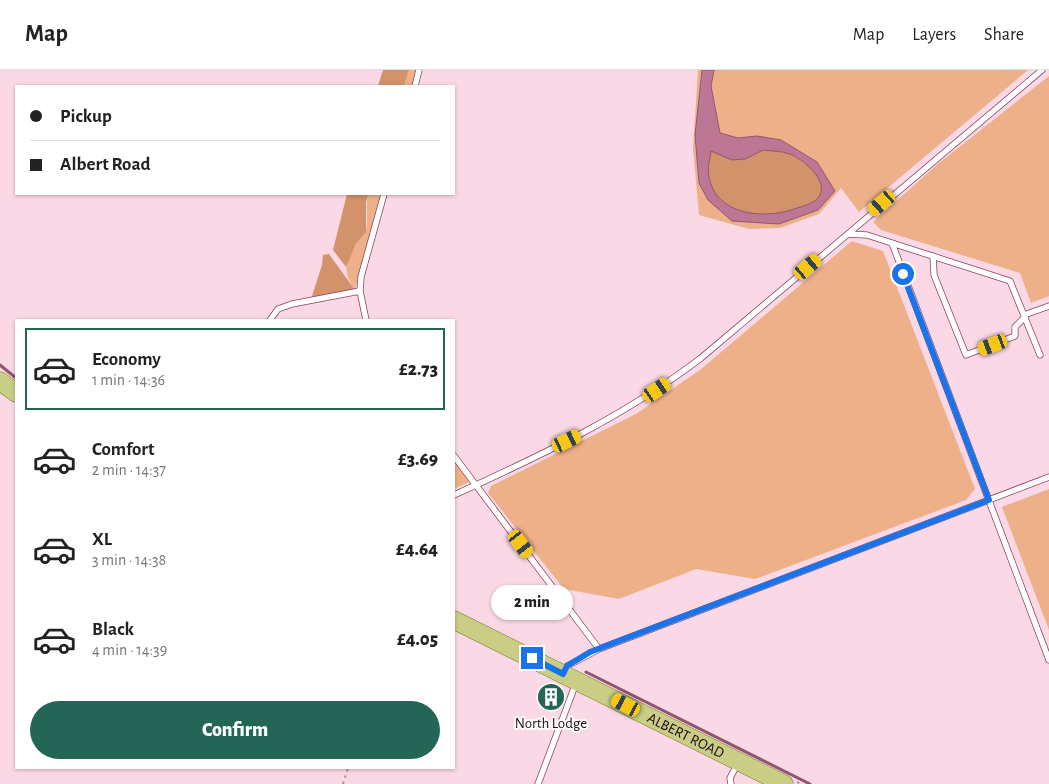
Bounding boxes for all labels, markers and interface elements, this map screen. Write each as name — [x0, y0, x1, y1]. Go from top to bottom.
text: Map — [25, 22, 68, 46]
text: Map — [853, 26, 884, 44]
text: Layers — [912, 26, 956, 44]
text: Share — [984, 26, 1024, 44]
text: Pickup — [60, 107, 112, 126]
text: Albert Road — [60, 155, 151, 174]
car — [865, 187, 898, 219]
car — [791, 252, 824, 282]
route start — [892, 263, 914, 285]
car — [976, 333, 1009, 357]
icon: car — [32, 347, 77, 392]
text: Economy — [92, 350, 161, 369]
text: £2.73 — [399, 360, 438, 379]
text: 1 min · 14:36 — [92, 372, 165, 388]
car — [640, 375, 673, 405]
car — [550, 428, 583, 454]
icon: car — [32, 437, 77, 482]
text: Comfort — [92, 440, 154, 459]
text: £3.69 — [398, 450, 438, 469]
text: 2 min · 14:37 — [92, 462, 166, 478]
icon: car — [32, 527, 77, 572]
car — [505, 528, 536, 560]
text: XL — [92, 530, 112, 549]
text: £4.64 — [396, 540, 438, 559]
text: 3 min · 14:38 — [92, 552, 166, 568]
callout: 2 min — [491, 586, 573, 620]
text: 2 min — [514, 594, 550, 610]
icon: car — [32, 617, 77, 662]
text: Black — [92, 620, 134, 639]
text: £4.05 — [397, 630, 438, 649]
text: 4 min · 14:39 — [92, 642, 167, 658]
route end — [521, 647, 543, 669]
building icon: North Lodge — [536, 682, 566, 712]
car — [609, 692, 642, 718]
button: Confirm — [30, 701, 440, 759]
street label: ALBERT ROAD — [645, 710, 727, 761]
place label: North Lodge — [515, 716, 587, 731]

